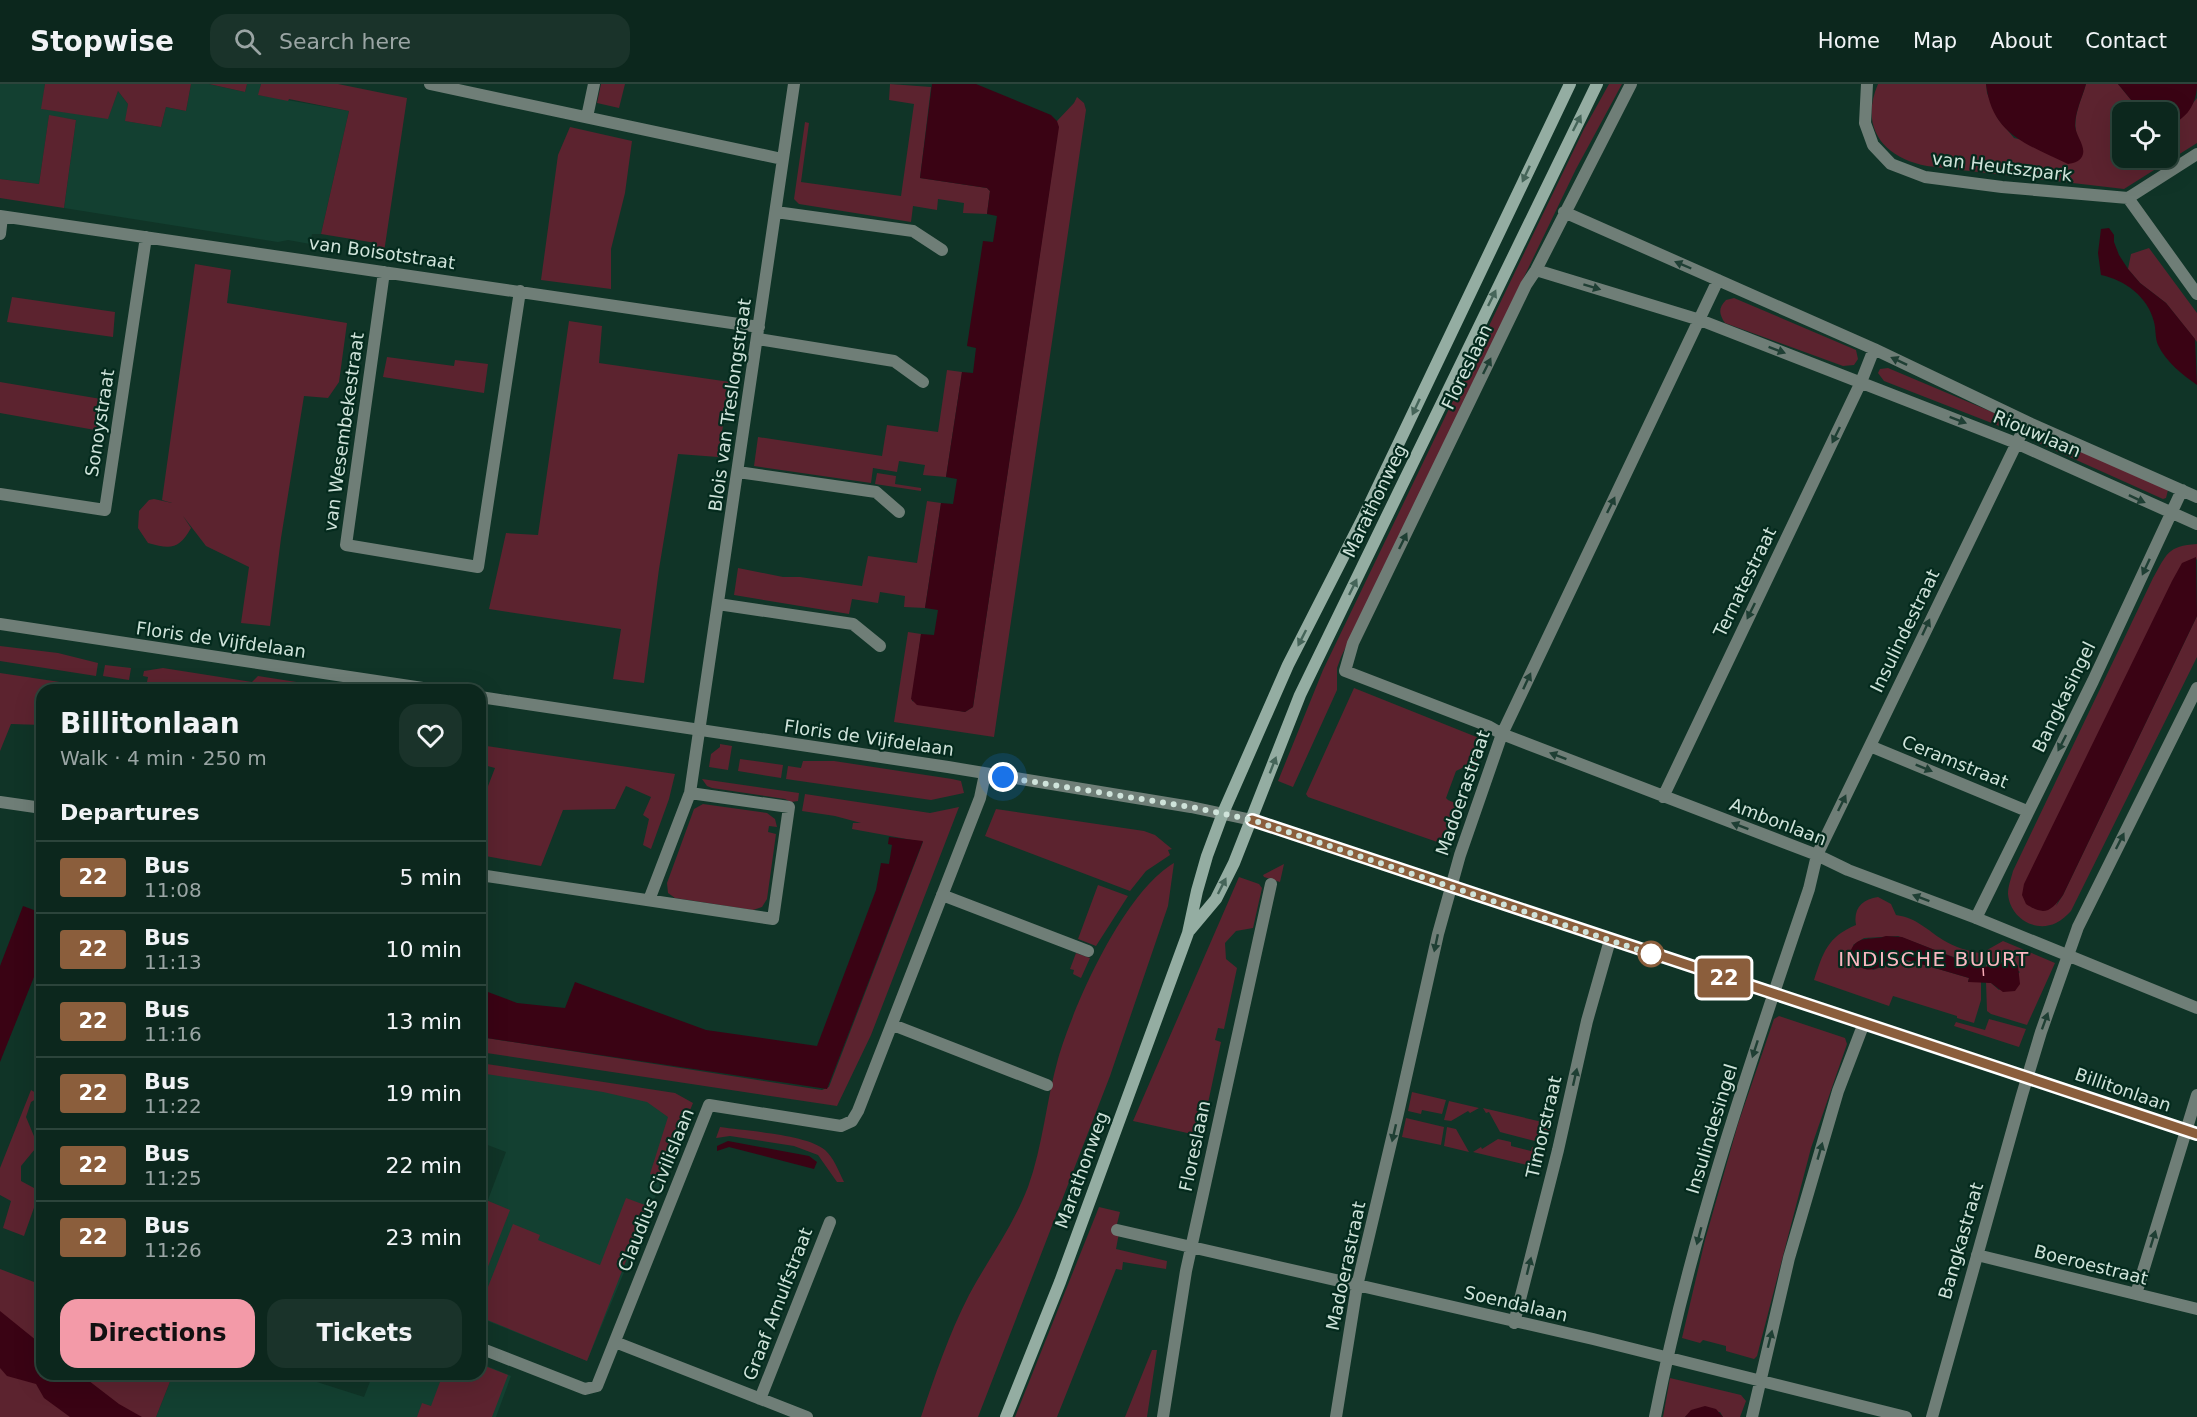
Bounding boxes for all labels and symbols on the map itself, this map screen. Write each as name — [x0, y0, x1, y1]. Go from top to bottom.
one-way arrow — [1572, 114, 1582, 132]
street label: van Heutszpark — [1931, 147, 2074, 186]
one-way arrow — [1522, 166, 1531, 183]
street label: van Boisotstraat — [308, 232, 457, 273]
one-way arrow — [1673, 260, 1691, 270]
one-way arrow — [1583, 283, 1601, 292]
one-way arrow — [1488, 290, 1497, 307]
street label: Blois van Treslongstraat — [704, 297, 755, 513]
street label: Floreslaan — [1437, 321, 1496, 413]
street label: van Wesembekestraat — [319, 331, 368, 533]
one-way arrow — [1768, 345, 1786, 355]
one-way arrow — [1483, 357, 1492, 374]
one-way arrow — [1891, 357, 1908, 366]
street label: Sonoystraat — [81, 368, 118, 478]
one-way arrow — [1412, 399, 1421, 416]
street label: Riouwlaan — [1990, 406, 2084, 461]
one-way arrow — [1950, 416, 1968, 426]
one-way arrow — [1831, 427, 1840, 444]
street label: Marathonweg — [1338, 441, 1411, 561]
one-way arrow — [2128, 494, 2146, 504]
one-way arrow — [1606, 497, 1616, 514]
street label: Ternatestraat — [1708, 523, 1780, 641]
one-way arrow — [1398, 533, 1408, 550]
one-way arrow — [2142, 559, 2151, 576]
street label: Insulindestraat — [1866, 566, 1943, 696]
one-way arrow — [1348, 579, 1357, 596]
one-way arrow — [1746, 602, 1755, 619]
street label: Floris de Vijfdelaan — [135, 617, 307, 662]
one-way arrow — [1921, 618, 1931, 636]
one-way arrow — [1297, 629, 1307, 647]
street label: Bangkasingel — [2028, 638, 2099, 756]
one-way arrow — [1522, 673, 1531, 690]
street label: Floris de Vijfdelaan — [783, 715, 955, 760]
street label: Madoerastraat — [1431, 727, 1494, 858]
street label: Ceramstraat — [1899, 731, 2011, 792]
one-way arrow — [2057, 734, 2066, 751]
one-way arrow — [1549, 751, 1567, 760]
one-way arrow — [1269, 756, 1279, 774]
your location — [988, 762, 1018, 792]
one-way arrow — [1915, 764, 1933, 773]
street label: Ambonlaan — [1727, 793, 1830, 850]
one-way arrow — [1837, 794, 1847, 811]
one-way arrow — [1730, 821, 1748, 831]
one-way arrow — [2115, 833, 2125, 850]
one-way arrow — [1217, 877, 1227, 894]
one-way arrow — [1912, 893, 1930, 902]
one-way arrow — [1430, 934, 1440, 952]
unlabelled marker — [1638, 941, 1664, 967]
district label: INDISCHE BUURT — [1838, 947, 2030, 971]
line badge: 22 — [1697, 958, 1751, 998]
one-way arrow — [2041, 1012, 2051, 1030]
one-way arrow — [1749, 1040, 1759, 1058]
street label: Insulindesingel — [1682, 1061, 1741, 1196]
street label: Billitonlaan — [2072, 1063, 2174, 1116]
one-way arrow — [1571, 1067, 1580, 1086]
street label: Timorstraat — [1521, 1074, 1565, 1181]
street label: Floreslaan — [1175, 1099, 1214, 1193]
street label: Claudius Civilislaan — [613, 1105, 698, 1274]
street label: Marathonweg — [1051, 1108, 1112, 1231]
one-way arrow — [1388, 1124, 1398, 1142]
one-way arrow — [1816, 1142, 1825, 1160]
street label: Bangkastraat — [1934, 1180, 1987, 1302]
street label: Madoerastraat — [1322, 1199, 1369, 1332]
street label: Graaf Arnulfstraat — [739, 1224, 816, 1383]
one-way arrow — [1694, 1227, 1703, 1245]
one-way arrow — [2149, 1230, 2158, 1248]
street label: Boeroestraat — [2032, 1240, 2150, 1289]
one-way arrow — [1524, 1257, 1534, 1275]
street label: Soendalaan — [1462, 1281, 1570, 1326]
one-way arrow — [1765, 1330, 1775, 1349]

